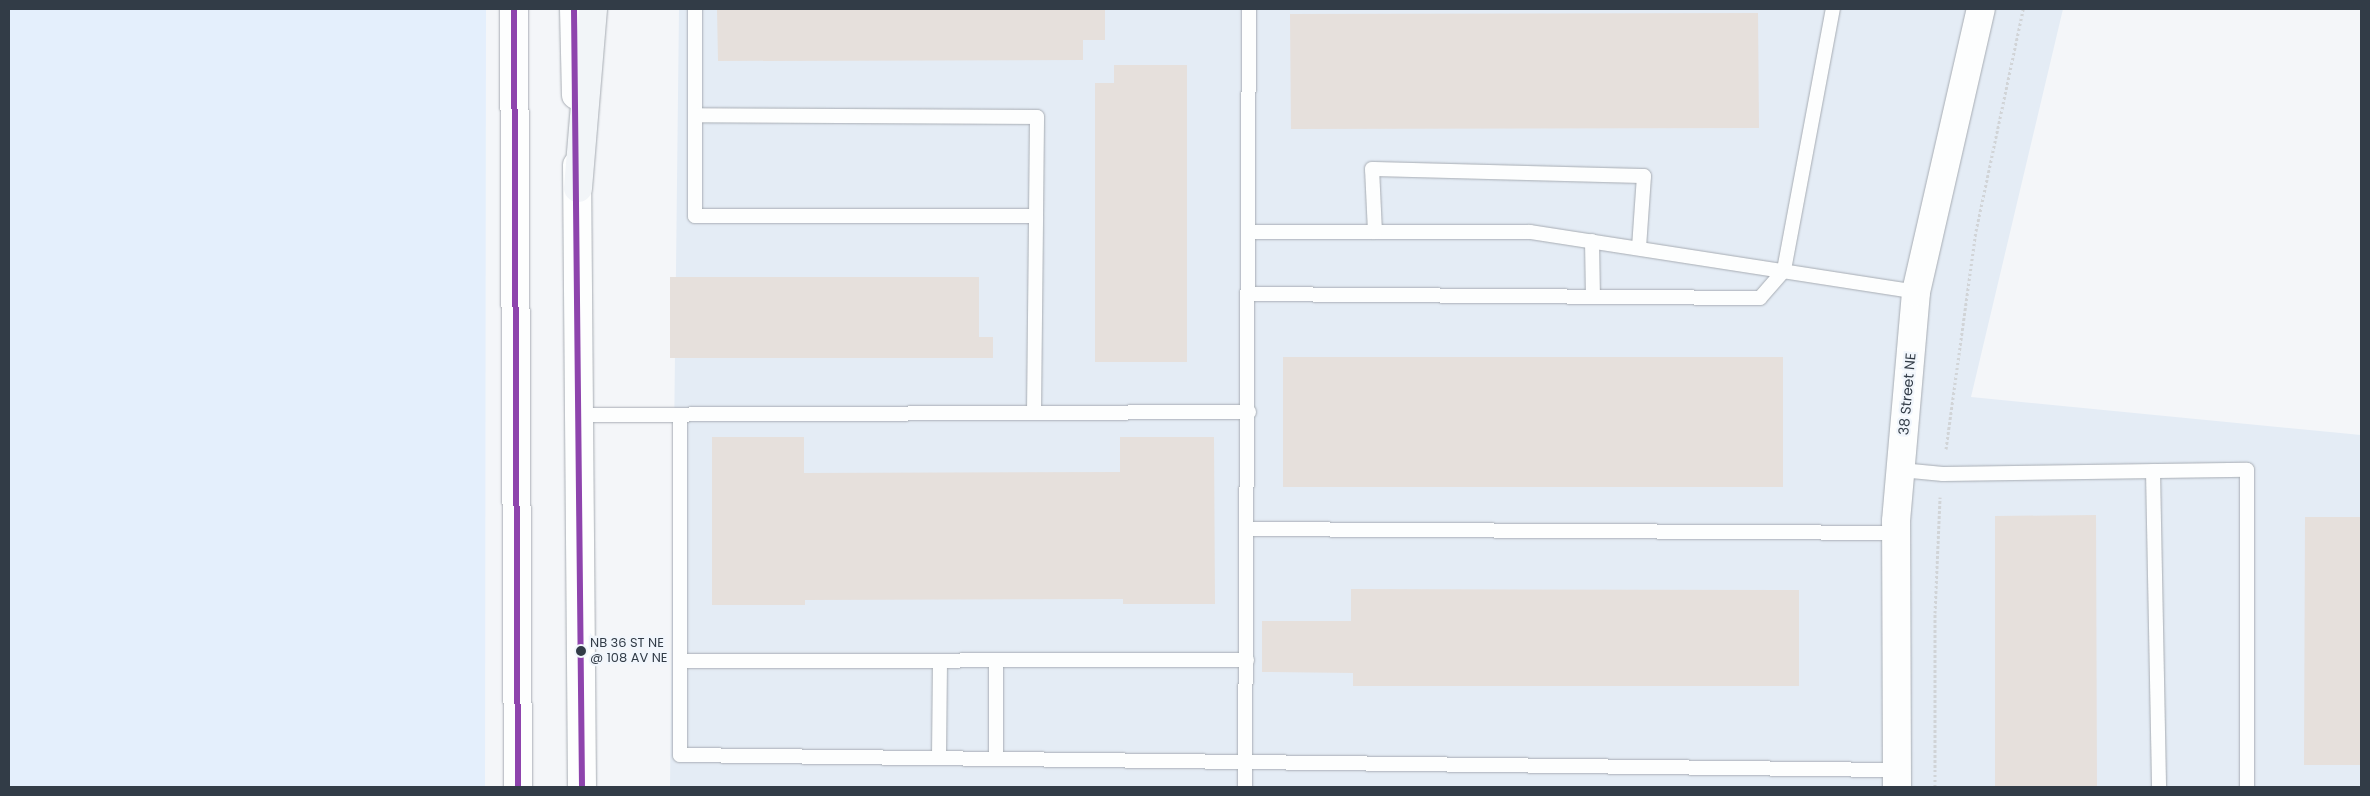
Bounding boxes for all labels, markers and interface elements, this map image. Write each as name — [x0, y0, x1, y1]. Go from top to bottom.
street label: 38 Street NE — [1895, 352, 1919, 436]
place label: NB 36 ST NE @ 108 AV NE — [590, 636, 667, 667]
marker: NB 36 ST NE @ 108 AV NE — [576, 646, 586, 656]

